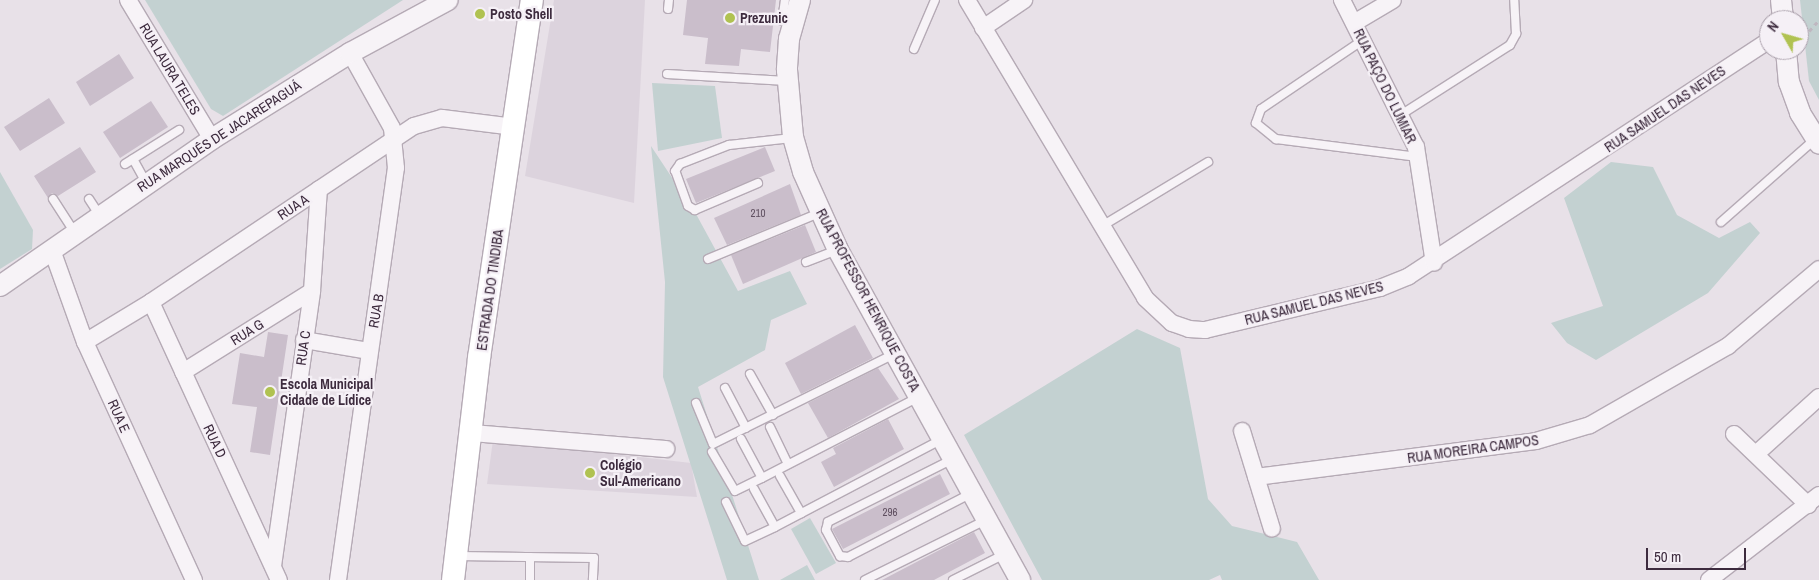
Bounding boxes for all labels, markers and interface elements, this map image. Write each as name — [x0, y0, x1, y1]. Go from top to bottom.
place label: Posto Shell — [490, 6, 553, 22]
marker: Posto Shell — [474, 8, 486, 20]
place label: Prezunic — [740, 10, 788, 26]
north arrow — [1759, 10, 1809, 60]
marker: Prezunic — [724, 12, 736, 24]
text: N — [1763, 18, 1783, 35]
street label: RUA LAURA TELES — [136, 20, 204, 118]
street label: RUA PAÇO DO LUMIAR — [1350, 26, 1420, 146]
street label: RUA SAMUEL DAS NEVES — [1601, 62, 1729, 156]
street label: RUA MARQUÊS DE JACAREPAGUÁ — [134, 77, 304, 195]
street label: RUA A — [274, 190, 312, 224]
street label: RUA PROFESSOR HENRIQUE COSTA — [812, 205, 924, 395]
house number: 210 — [750, 206, 766, 220]
street label: ESTRADA DO TINDIBA — [473, 228, 507, 352]
street label: RUA SAMUEL DAS NEVES — [1242, 277, 1386, 329]
street label: RUA B — [365, 292, 387, 330]
street label: RUA G — [227, 315, 267, 349]
street label: RUA C — [292, 329, 314, 367]
place label: Escola Municipal Cidade de Lídice — [280, 376, 373, 408]
marker: Escola Municipal Cidade de Lídice — [264, 386, 276, 398]
street label: RUA E — [104, 397, 134, 435]
street label: RUA D — [200, 421, 230, 461]
street label: RUA MOREIRA CAMPOS — [1406, 431, 1540, 467]
place label: Colégio Sul-Americano — [600, 457, 681, 490]
marker: Colégio Sul-Americano — [584, 467, 596, 479]
house number: 296 — [882, 505, 898, 519]
scale bar — [1649, 538, 1749, 570]
text: 50 m — [1654, 546, 1681, 567]

